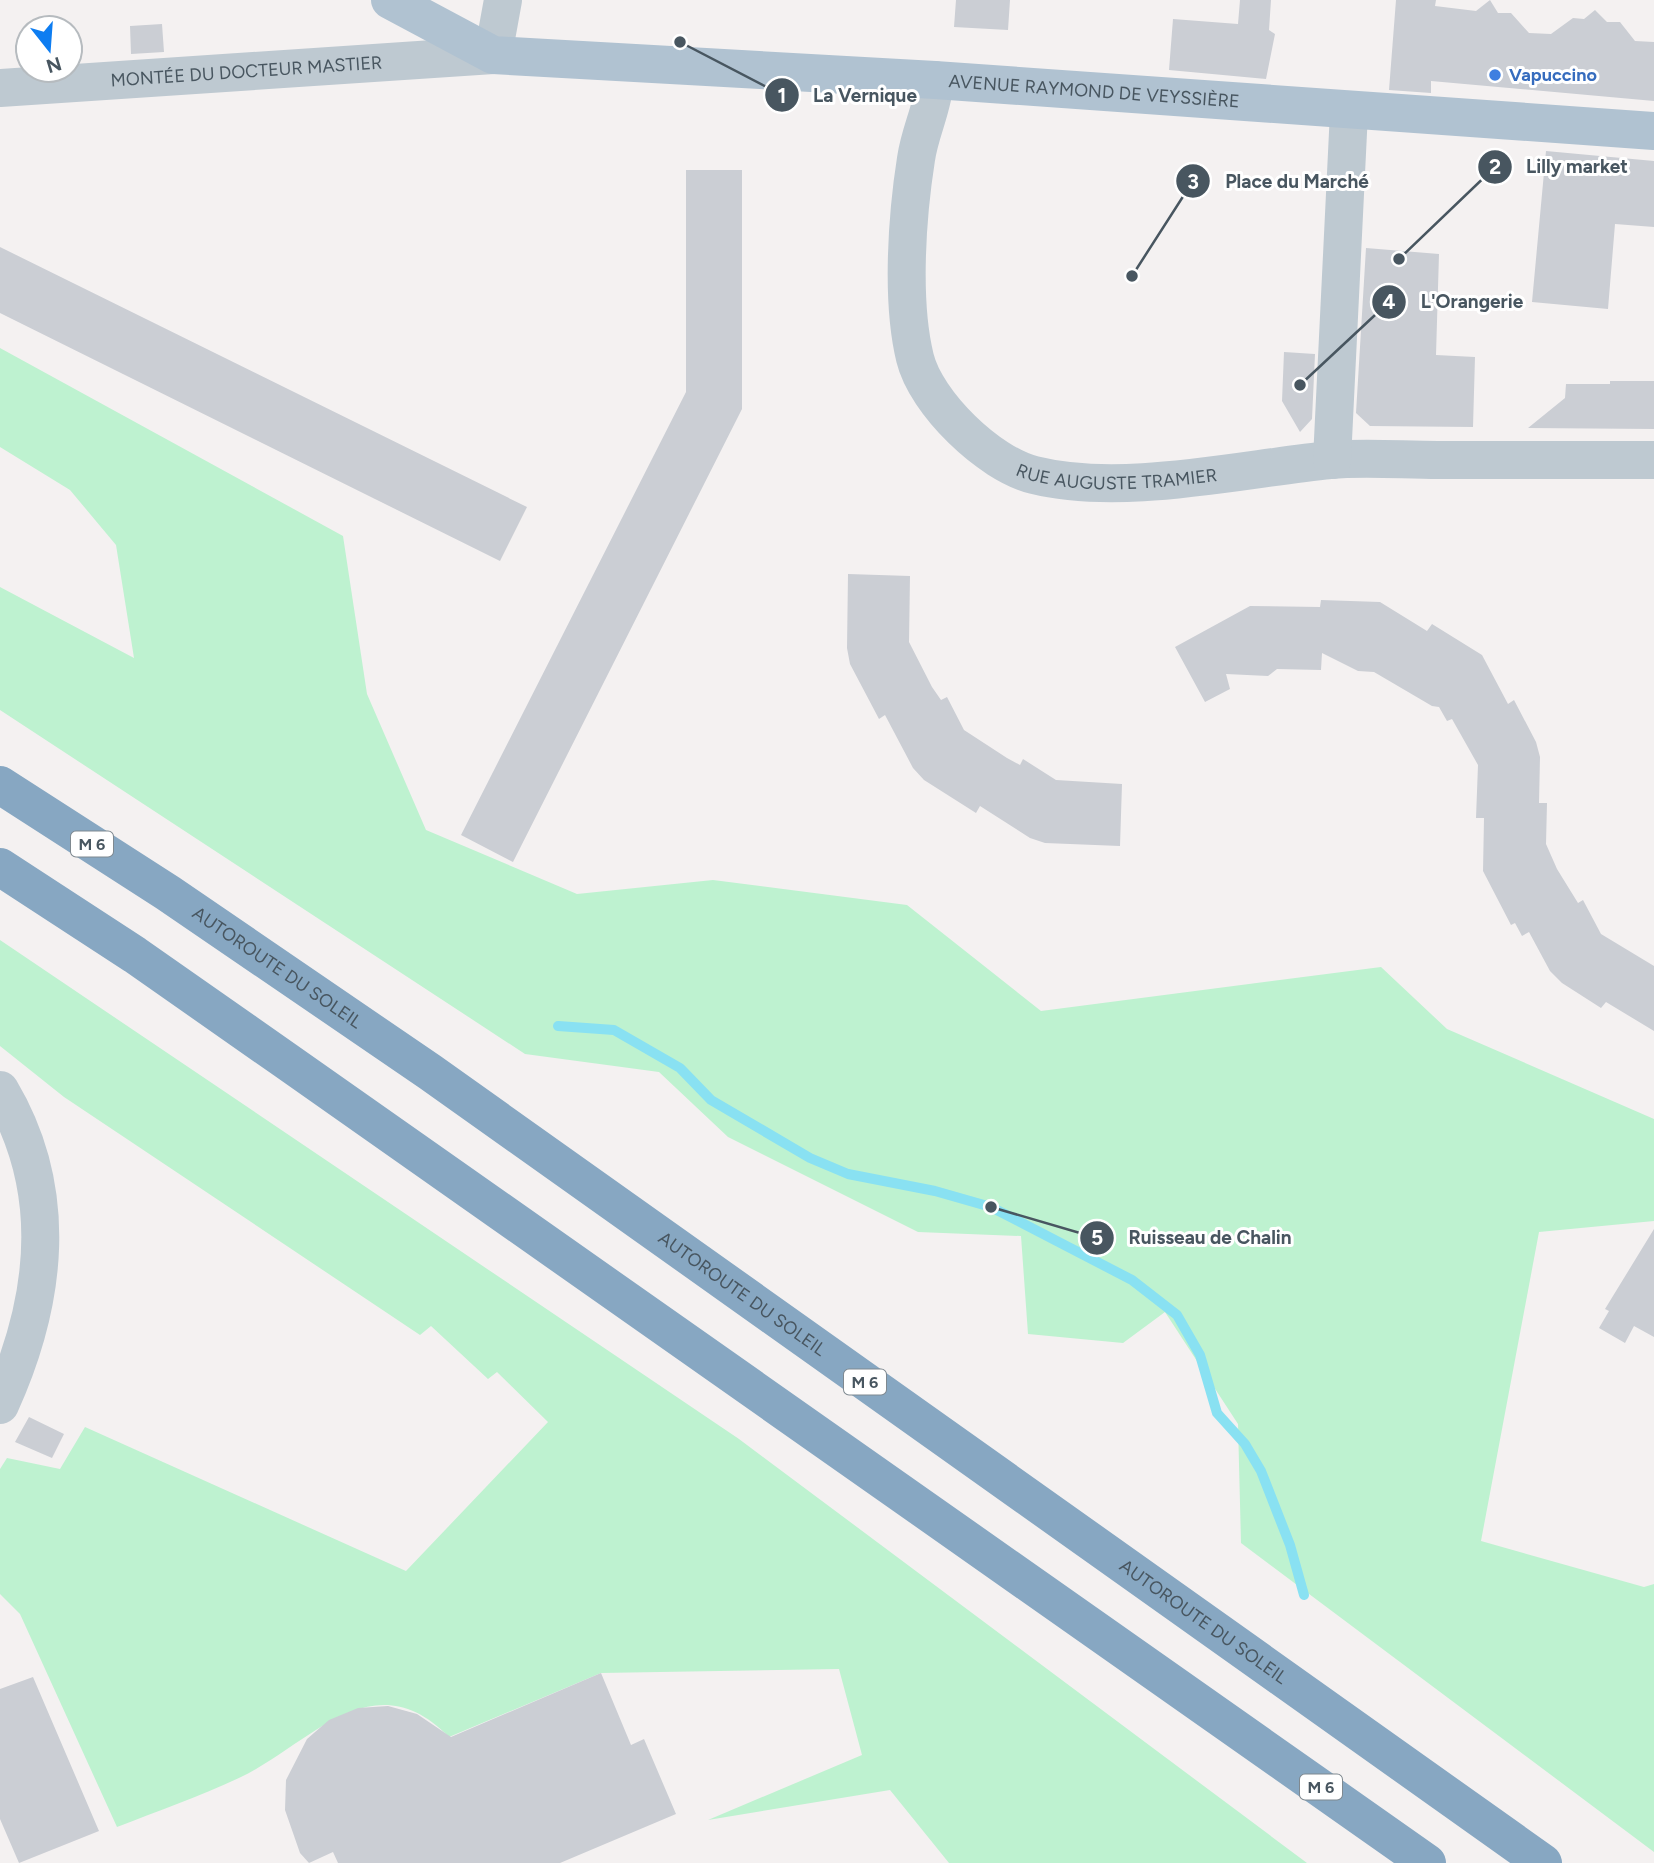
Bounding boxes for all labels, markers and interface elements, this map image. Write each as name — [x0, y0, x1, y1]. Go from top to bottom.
north arrow — [14, 14, 84, 84]
street label: MONTÉE DU DOCTEUR MASTIER — [110, 51, 383, 92]
text: N — [43, 52, 64, 78]
place label: Vapuccino — [1509, 64, 1597, 86]
marker: Vapuccino — [1487, 67, 1503, 83]
street label: AVENUE RAYMOND DE VEYSSIÈRE — [948, 70, 1240, 113]
callout: La Vernique — [764, 75, 931, 115]
text: 1 — [778, 83, 786, 108]
text: La Vernique — [813, 84, 917, 107]
callout: Lilly market — [1477, 147, 1642, 187]
text: 2 — [1489, 154, 1501, 179]
text: Lilly market — [1526, 155, 1628, 178]
callout: Place du Marché — [1176, 161, 1383, 201]
text: 3 — [1187, 169, 1199, 194]
text: Place du Marché — [1225, 170, 1369, 193]
callout: L'Orangerie — [1372, 282, 1537, 322]
text: 4 — [1382, 289, 1396, 314]
text: L'Orangerie — [1421, 290, 1524, 313]
street label: RUE AUGUSTE TRAMIER — [1013, 459, 1218, 494]
road number: M 6 — [71, 832, 113, 856]
street label: AUTOROUTE DU SOLEIL — [188, 902, 367, 1034]
callout: Ruisseau de Chalin — [1079, 1218, 1305, 1258]
text: 5 — [1091, 1225, 1103, 1250]
text: Ruisseau de Chalin — [1128, 1226, 1292, 1249]
street label: AUTOROUTE DU SOLEIL — [654, 1227, 831, 1361]
road number: M 6 — [844, 1370, 886, 1394]
street label: AUTOROUTE DU SOLEIL — [1115, 1555, 1292, 1689]
road number: M 6 — [1300, 1774, 1342, 1800]

